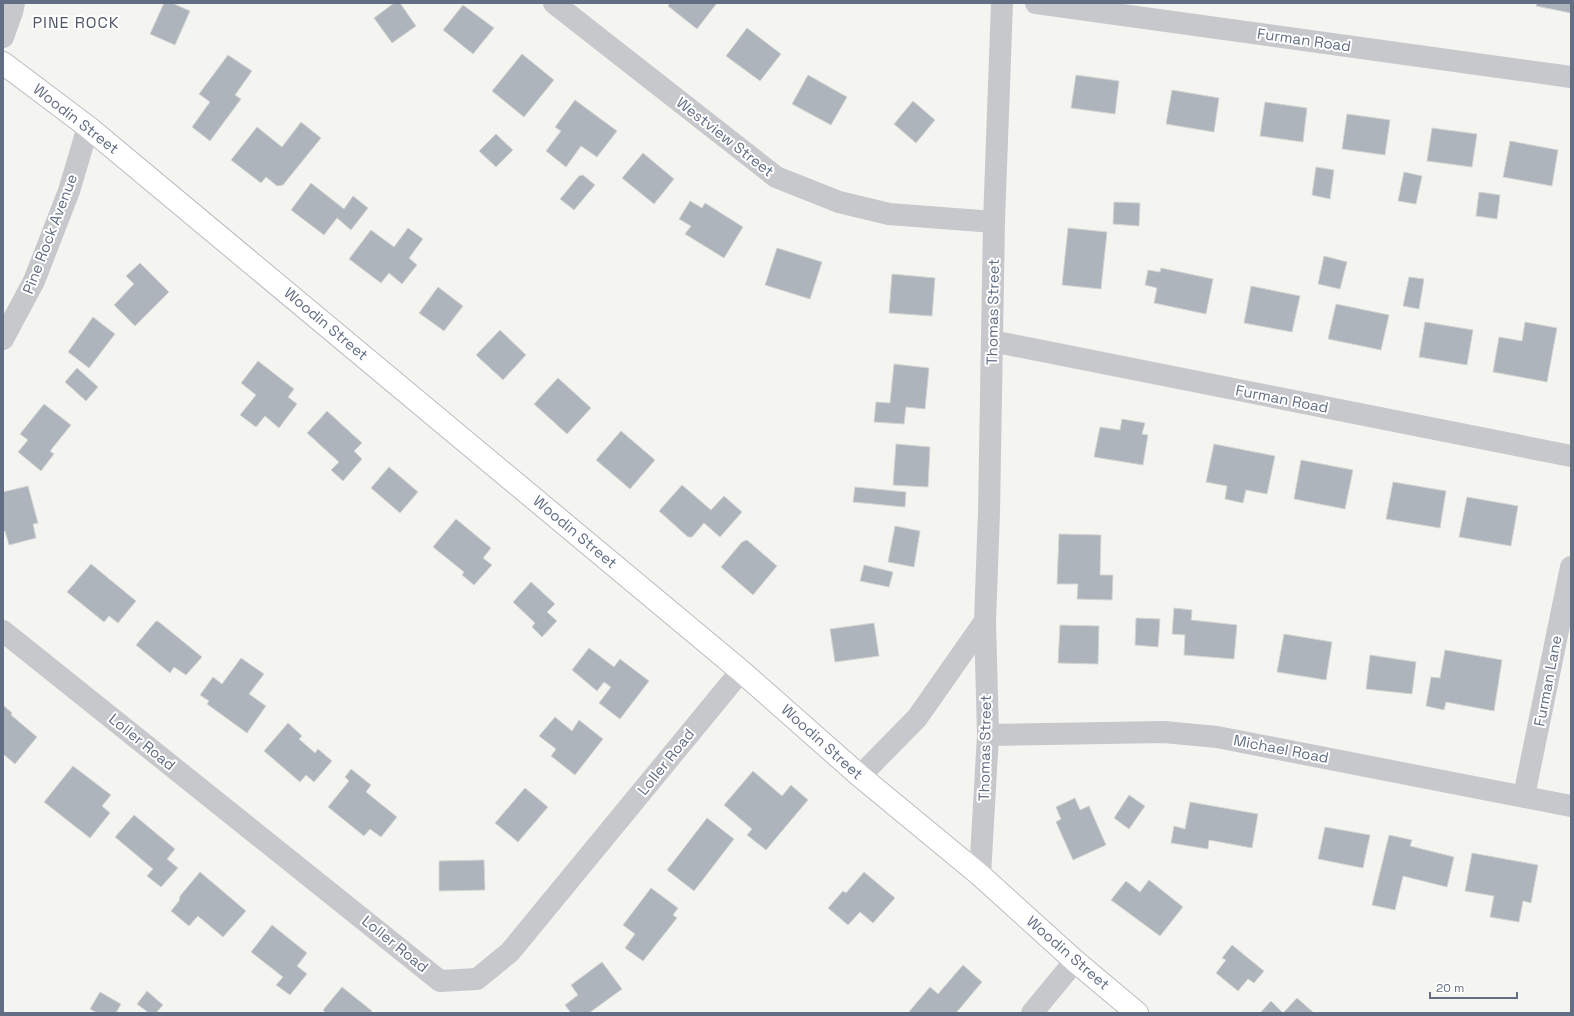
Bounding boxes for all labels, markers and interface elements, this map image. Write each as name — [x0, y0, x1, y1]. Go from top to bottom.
district label: PINE ROCK — [32, 12, 120, 33]
street label: Furman Road — [1256, 24, 1352, 55]
street label: Woodin Street — [30, 79, 123, 158]
street label: Westview Street — [673, 93, 778, 181]
street label: Pine Rock Avenue — [18, 171, 81, 297]
street label: Thomas Street — [982, 259, 1003, 365]
street label: Woodin Street — [281, 283, 372, 364]
street label: Furman Road — [1234, 380, 1330, 417]
street label: Woodin Street — [530, 491, 621, 572]
street label: Furman Lane — [1529, 634, 1566, 728]
street label: Thomas Street — [974, 695, 995, 801]
street label: Woodin Street — [777, 700, 867, 783]
street label: Loller Road — [105, 709, 179, 774]
street label: Loller Road — [633, 725, 698, 799]
street label: Michael Road — [1232, 730, 1330, 767]
street label: Loller Road — [358, 911, 432, 976]
street label: Woodin Street — [1023, 911, 1114, 994]
scale bar — [1430, 974, 1517, 1000]
text: 20 m — [1436, 980, 1464, 996]

